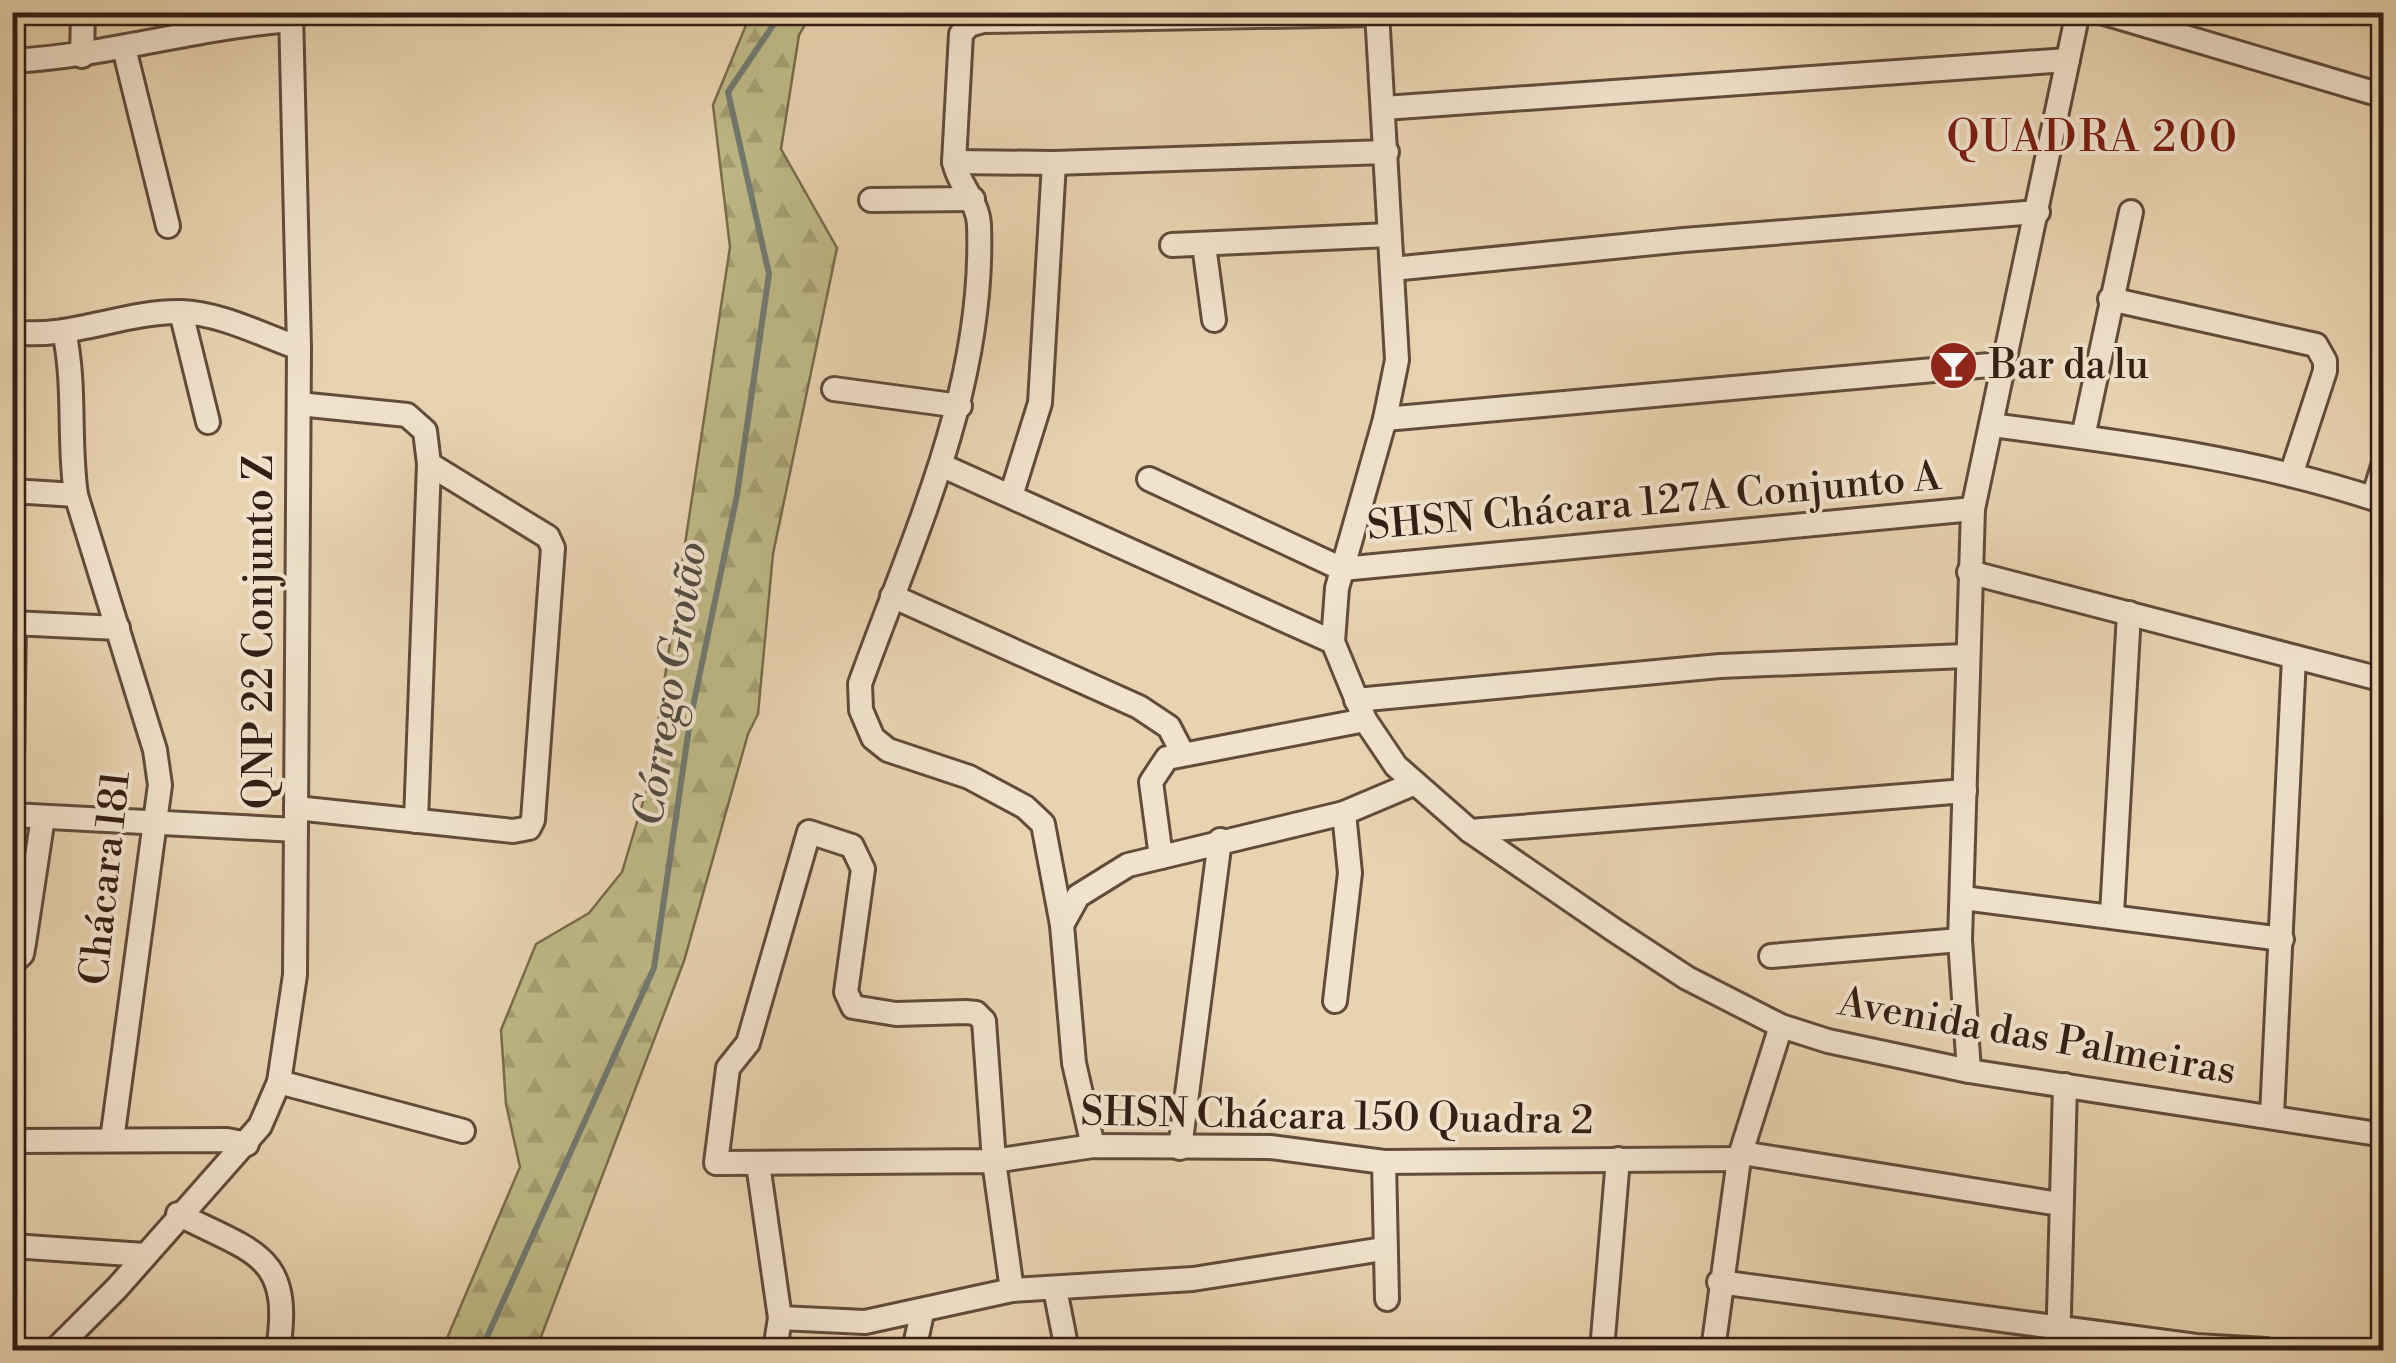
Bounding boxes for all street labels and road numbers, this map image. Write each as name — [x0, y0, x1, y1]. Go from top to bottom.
street label: SHSN Chácara 127A Conjunto A — [1365, 452, 1945, 553]
street label: QNP 22 Conjunto Z — [235, 455, 286, 809]
street label: Chácara 181 — [70, 768, 142, 988]
street label: Avenida das Palmeiras — [1833, 977, 2240, 1097]
street label: SHSN Chácara 150 Quadra 2 — [1080, 1088, 1594, 1146]

